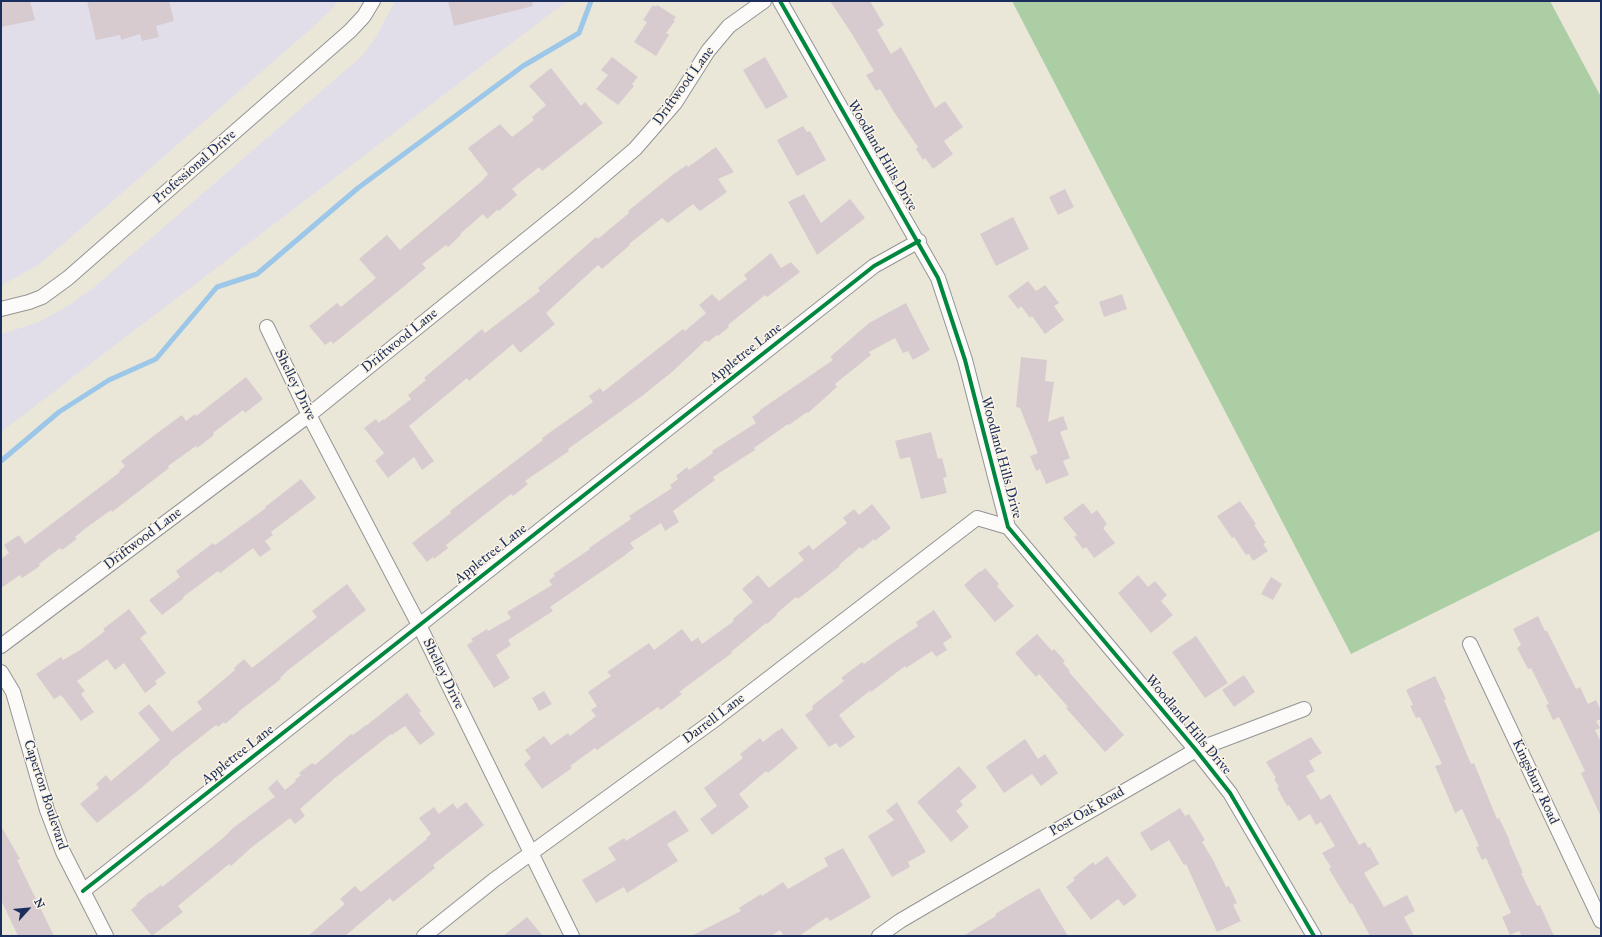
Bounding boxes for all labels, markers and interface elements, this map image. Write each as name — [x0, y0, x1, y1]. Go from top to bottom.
street label: Driftwood Lane — [650, 43, 718, 129]
street label: Woodland Hills Drive — [843, 97, 921, 215]
street label: Professional Drive — [150, 126, 240, 208]
street label: Driftwood Lane — [359, 305, 441, 377]
street label: Appletree Lane — [706, 319, 786, 387]
street label: Shelley Drive — [271, 347, 319, 423]
street label: Woodland Hills Drive — [977, 395, 1025, 521]
street label: Driftwood Lane — [101, 504, 185, 574]
street label: Appletree Lane — [451, 520, 531, 588]
street label: Shelley Drive — [419, 636, 467, 712]
street label: Woodland Hills Drive — [1141, 672, 1235, 778]
street label: Darrell Lane — [680, 690, 748, 748]
street label: Appletree Lane — [198, 721, 278, 789]
street label: Kingsbury Road — [1508, 737, 1562, 827]
street label: Caperton Boulevard — [19, 738, 71, 852]
street label: Post Oak Road — [1046, 784, 1128, 840]
north arrow — [8, 889, 48, 929]
text: N — [31, 896, 47, 910]

